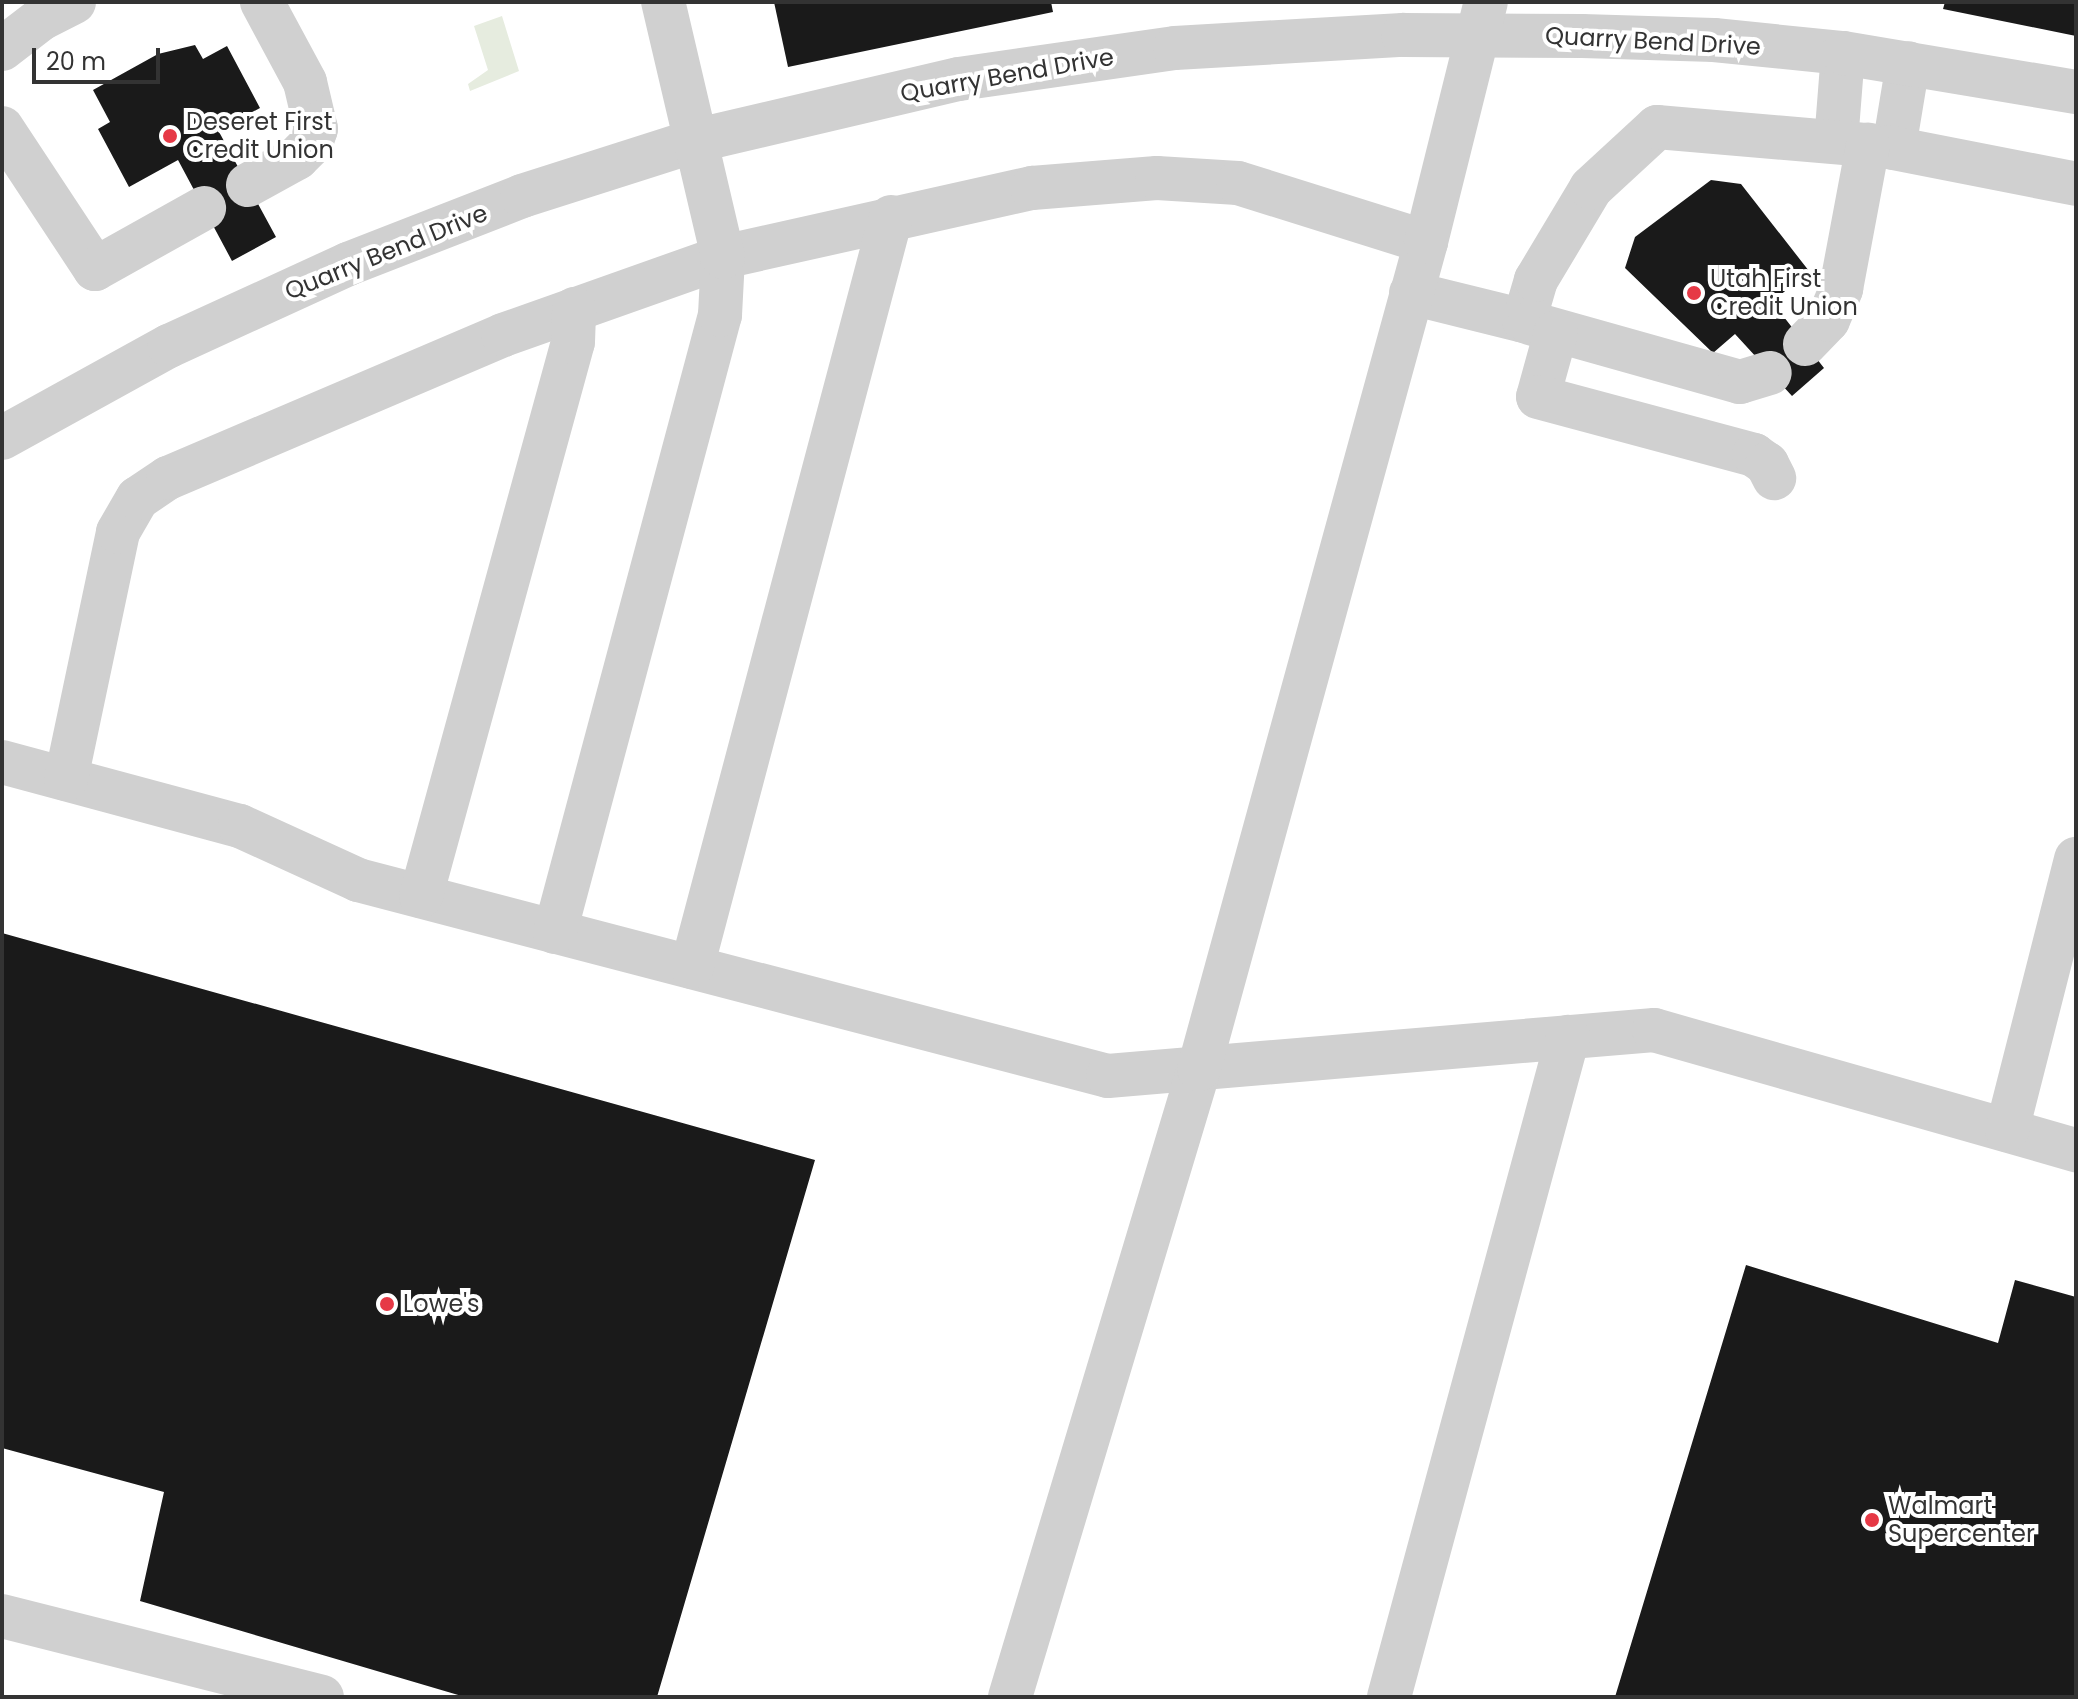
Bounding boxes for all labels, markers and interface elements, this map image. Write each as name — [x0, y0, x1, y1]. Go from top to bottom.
street label: Quarry Bend Drive — [1544, 21, 1762, 61]
scale bar — [36, 32, 164, 82]
street label: Quarry Bend Drive — [898, 42, 1116, 108]
text: 20 m — [46, 45, 106, 78]
place label: Deseret First Credit Union — [186, 108, 334, 164]
marker: Deseret First Credit Union — [161, 127, 179, 145]
street label: Quarry Bend Drive — [280, 198, 492, 306]
place label: Utah First Credit Union — [1710, 265, 1858, 321]
marker: Utah First Credit Union — [1685, 284, 1703, 302]
place label: Lowe's — [403, 1290, 480, 1318]
marker: Lowe's — [378, 1295, 396, 1313]
place label: Walmart Supercenter — [1888, 1492, 2035, 1548]
marker: Walmart Supercenter — [1863, 1511, 1881, 1529]

